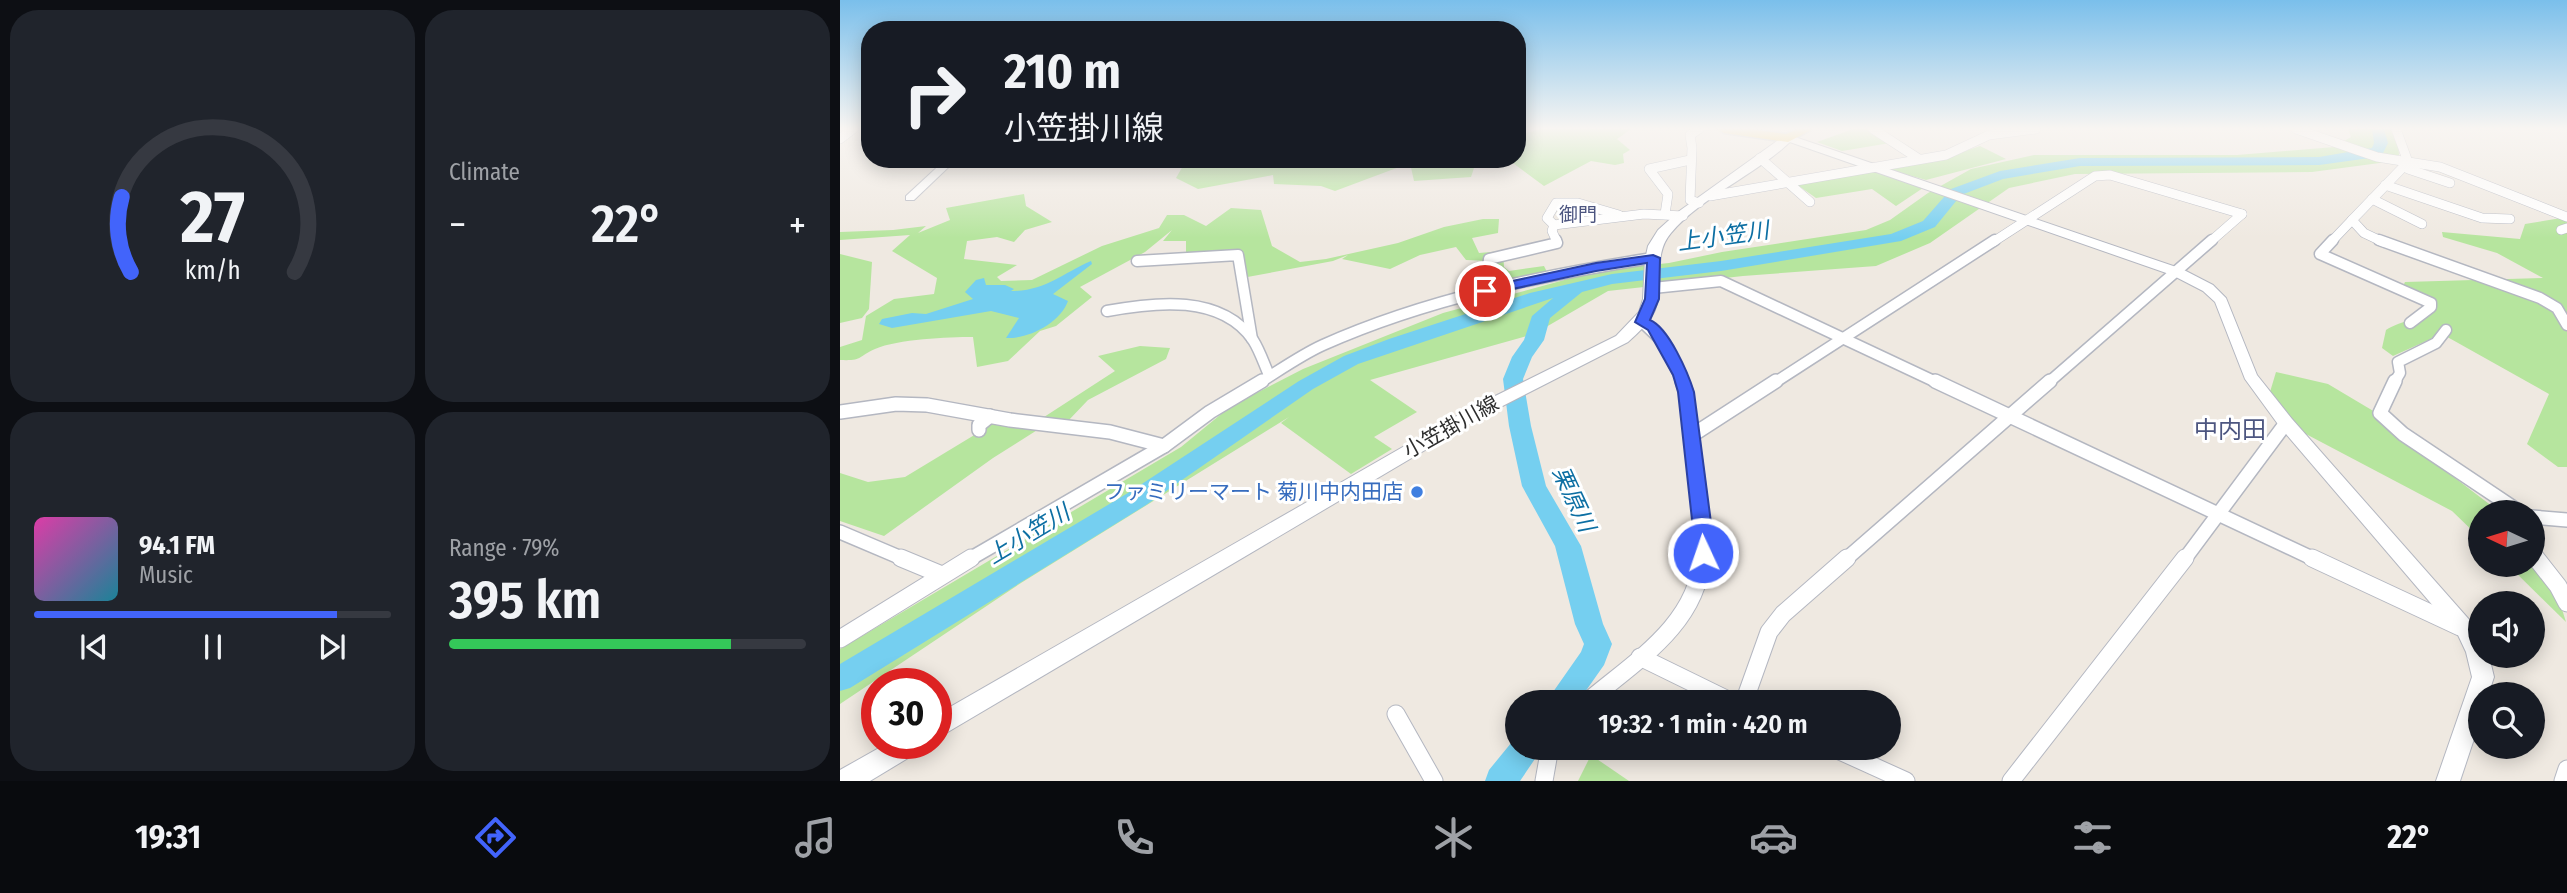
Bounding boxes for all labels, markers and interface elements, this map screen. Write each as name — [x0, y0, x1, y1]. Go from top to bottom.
text: 210 m — [1004, 42, 1121, 101]
icon: right — [889, 49, 980, 140]
text: 小笠掛川線 — [1004, 109, 1164, 147]
text: Climate — [449, 158, 520, 186]
text: 27 — [179, 174, 245, 261]
text: 22° — [591, 193, 663, 256]
text: − — [449, 202, 466, 248]
text: + — [789, 202, 806, 248]
district label: 御門 — [1559, 203, 1597, 226]
water label: 上小笠川 — [1675, 215, 1773, 256]
text: km/h — [185, 256, 240, 286]
pin — [1455, 261, 1515, 321]
icon: arrive — [1466, 272, 1504, 310]
street label: 小笠掛川線 — [1399, 390, 1503, 464]
district label: 中内田 — [2194, 416, 2266, 444]
water label: 栗原川 — [1547, 462, 1603, 539]
place label: ファミリーマート 菊川中内田店 — [1104, 479, 1403, 505]
marker: ファミリーマート 菊川中内田店 — [1409, 484, 1425, 500]
water label: 上小笠川 — [981, 497, 1077, 570]
north arrow — [2468, 500, 2544, 578]
map controls — [2468, 500, 2545, 759]
position arrow — [1666, 516, 1740, 590]
text: 94.1 FM — [139, 530, 215, 561]
text: Range · 79% — [449, 534, 560, 562]
text: Music — [139, 561, 193, 589]
text: 395 km — [449, 569, 601, 632]
button: sound — [2468, 591, 2545, 668]
icon: previous — [75, 628, 113, 666]
icon: pause — [194, 628, 232, 666]
icon: next — [313, 628, 351, 666]
speed limit sign: 30 — [861, 668, 952, 759]
button: search — [2468, 682, 2545, 759]
text: 19:32 · 1 min · 420 m — [1598, 709, 1808, 740]
icon: directions — [471, 813, 520, 862]
icon: music — [791, 813, 840, 862]
icon: phone — [1110, 813, 1159, 862]
icon: climate — [1429, 813, 1478, 862]
icon: car — [1749, 813, 1798, 862]
icon: filters — [2068, 813, 2117, 862]
text: 19:31 — [135, 818, 201, 856]
text: 22° — [2387, 818, 2432, 856]

